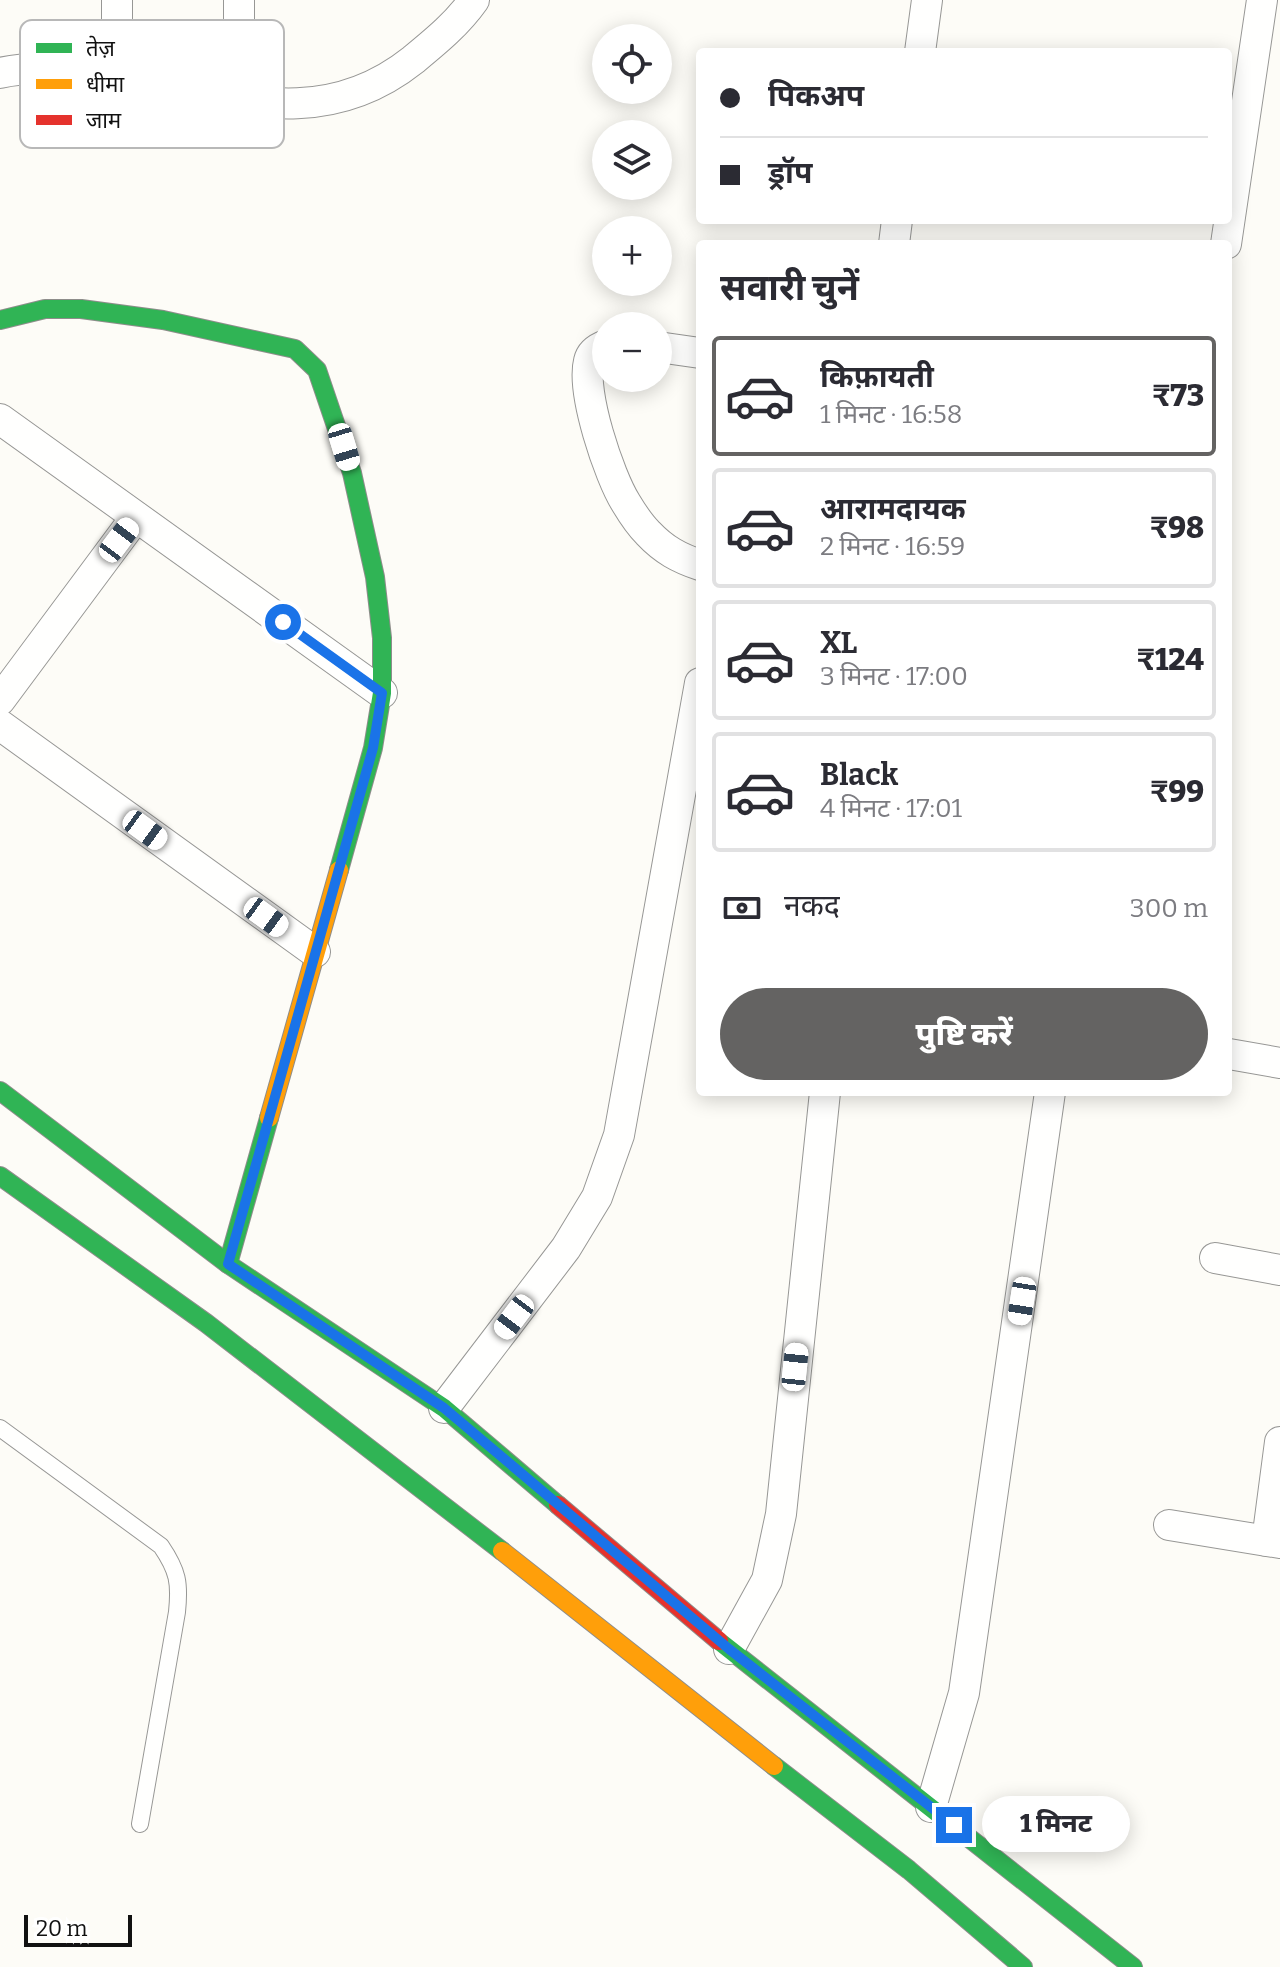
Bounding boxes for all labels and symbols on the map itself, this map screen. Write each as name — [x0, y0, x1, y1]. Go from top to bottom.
legend — [20, 20, 284, 148]
text: तेज़ — [86, 35, 116, 62]
text: धीमा — [86, 71, 124, 98]
text: जाम — [86, 107, 122, 134]
car — [326, 421, 362, 473]
car — [95, 514, 143, 566]
route start — [265, 604, 301, 640]
car — [119, 806, 171, 854]
car — [240, 893, 292, 941]
car — [1006, 1275, 1038, 1327]
car — [490, 1291, 538, 1343]
car — [781, 1342, 809, 1392]
callout: 1 मिनट — [982, 1797, 1130, 1853]
route end — [936, 1807, 972, 1843]
scale bar — [24, 1911, 132, 1947]

